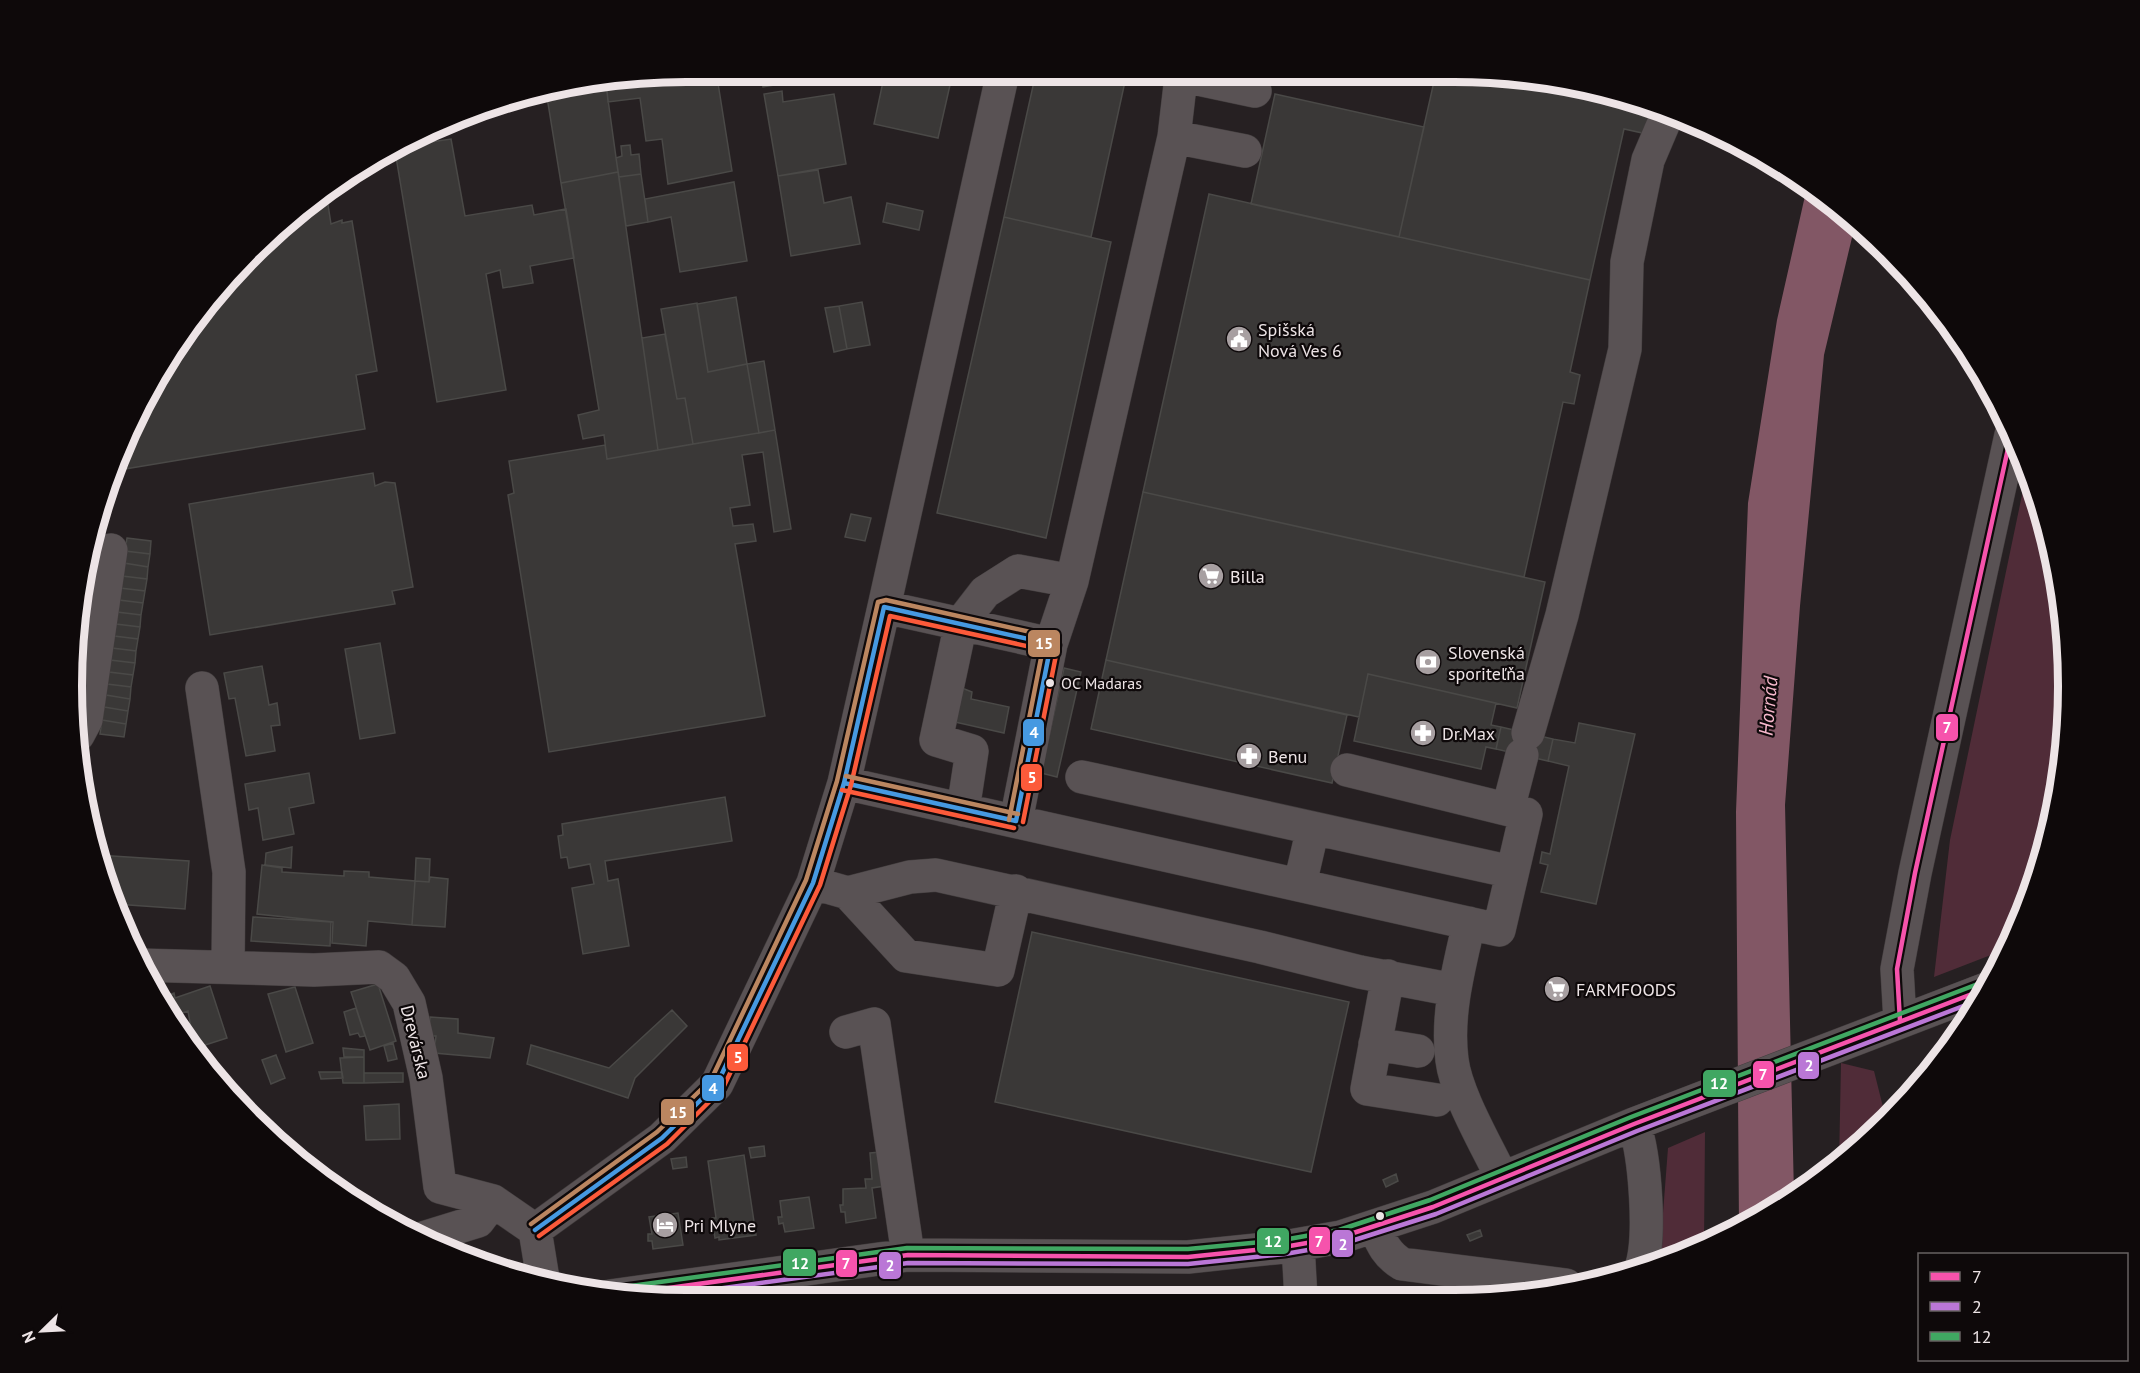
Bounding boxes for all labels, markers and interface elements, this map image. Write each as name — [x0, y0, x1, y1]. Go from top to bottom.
place label: Spišská Nová Ves 6 — [1258, 318, 1342, 362]
public building icon: Spišská Nová Ves 6 — [1224, 324, 1254, 354]
supermarket icon: Billa — [1196, 561, 1226, 591]
place label: Billa — [1230, 565, 1265, 588]
line badge: 15 — [1027, 629, 1061, 658]
text: 15 — [1035, 633, 1053, 653]
place label: Slovenská sporiteľňa — [1448, 641, 1525, 685]
bank icon: Slovenská sporiteľňa — [1413, 647, 1443, 677]
place label: OC Madaras — [1061, 673, 1142, 693]
water label: Hornád — [1752, 674, 1784, 737]
marker: OC Madaras — [1044, 677, 1056, 689]
line badge: 7 — [1935, 713, 1959, 742]
text: 7 — [1942, 717, 1952, 737]
line badge: 4 — [1022, 718, 1045, 747]
pharmacy icon: Dr.Max — [1408, 718, 1438, 748]
text: 4 — [1029, 722, 1039, 742]
place label: Dr.Max — [1442, 722, 1495, 745]
pharmacy icon: Benu — [1234, 741, 1264, 771]
place label: Benu — [1268, 745, 1307, 768]
line badge: 5 — [1020, 763, 1043, 792]
text: 5 — [1027, 767, 1037, 787]
supermarket icon: FARMFOODS — [1542, 974, 1572, 1004]
place label: FARMFOODS — [1576, 978, 1676, 1001]
street label: Drevárska — [396, 1003, 436, 1081]
line badge: 5 — [726, 1043, 749, 1072]
text: 5 — [733, 1047, 743, 1067]
line badge: 2 — [1797, 1051, 1820, 1080]
text: 2 — [1804, 1055, 1814, 1075]
line badge: 7 — [1752, 1060, 1775, 1089]
text: 7 — [1758, 1064, 1768, 1084]
line badge: 12 — [1702, 1069, 1737, 1098]
text: 12 — [1710, 1073, 1728, 1093]
line badge: 4 — [701, 1074, 725, 1102]
text: 4 — [708, 1078, 718, 1098]
line badge: 15 — [660, 1098, 695, 1126]
text: 15 — [669, 1102, 687, 1122]
hotel icon: Pri Mlyne — [650, 1210, 680, 1240]
unlabelled marker — [1374, 1210, 1386, 1222]
place label: Pri Mlyne — [684, 1214, 756, 1237]
line badge: 7 — [1308, 1226, 1331, 1255]
line badge: 12 — [1256, 1227, 1290, 1255]
line badge: 2 — [1331, 1229, 1354, 1258]
text: 12 — [1264, 1231, 1282, 1251]
text: 7 — [1314, 1231, 1324, 1251]
text: 2 — [1338, 1234, 1348, 1254]
line badge: 12 — [782, 1248, 817, 1277]
line badge: 7 — [835, 1249, 858, 1278]
line badge: 2 — [878, 1251, 902, 1280]
text: 12 — [791, 1253, 809, 1273]
text: 7 — [841, 1253, 851, 1273]
legend — [1918, 1253, 2128, 1361]
text: 2 — [885, 1255, 895, 1275]
text: 7 — [1972, 1265, 1982, 1288]
text: 2 — [1972, 1295, 1982, 1318]
north arrow — [12, 1301, 72, 1361]
text: 12 — [1972, 1325, 1992, 1348]
text: N — [17, 1328, 40, 1346]

